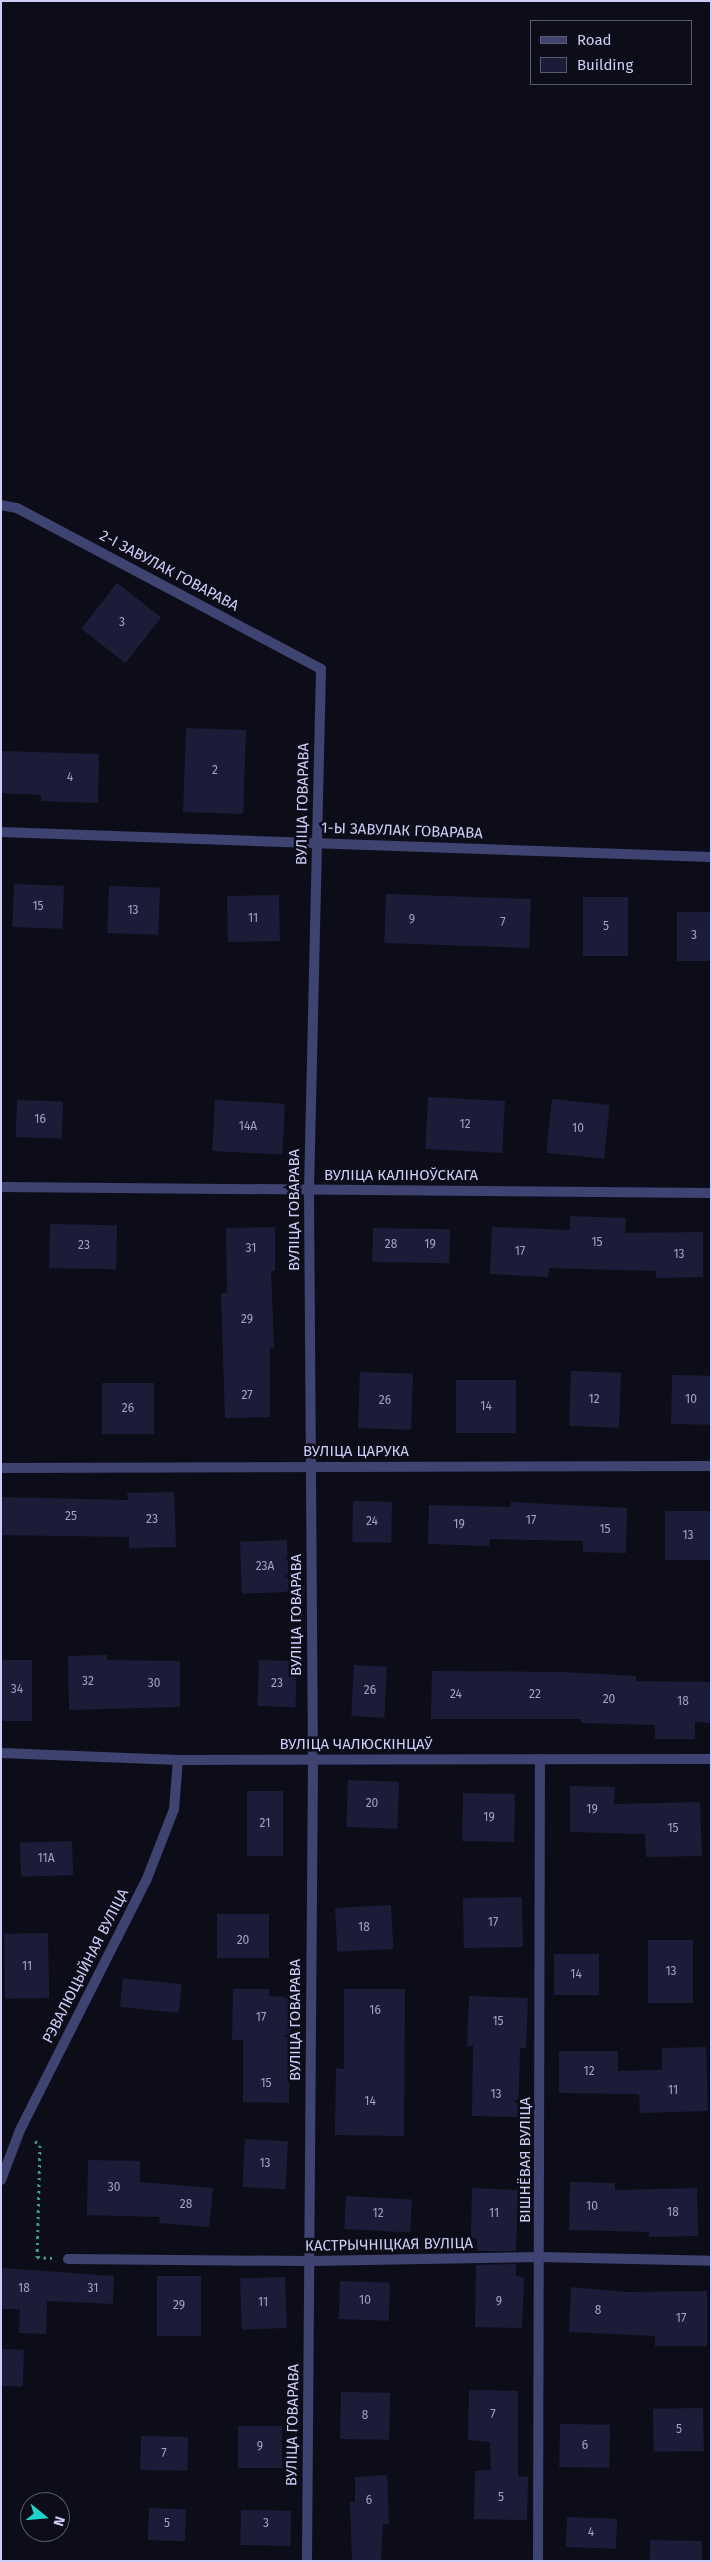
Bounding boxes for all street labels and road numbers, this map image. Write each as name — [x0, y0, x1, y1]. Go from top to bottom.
street label: 2-І ЗАВУЛАК ГОВАРАВА — [96, 527, 242, 615]
street label: ВУЛІЦА ГОВАРАВА — [293, 743, 313, 865]
street label: 1-Ы ЗАВУЛАК ГОВАРАВА — [321, 819, 483, 843]
street label: ВУЛІЦА ГОВАРАВА — [286, 1149, 304, 1271]
street label: ВУЛІЦА КАЛІНОЎСКАГА — [324, 1167, 478, 1185]
street label: ВУЛІЦА ЦАРУКА — [303, 1443, 409, 1461]
street label: ВУЛІЦА ГОВАРАВА — [288, 1554, 306, 1676]
street label: ВУЛІЦА ЧАЛЮСКІНЦАЎ — [280, 1736, 432, 1754]
street label: РЭВАЛЮЦЫЙНАЯ ВУЛІЦА — [39, 1886, 133, 2046]
street label: ВУЛІЦА ГОВАРАВА — [287, 1959, 305, 2081]
street label: ВІШНЁВАЯ ВУЛІЦА — [517, 2097, 535, 2223]
street label: КАСТРЫЧНІЦКАЯ ВУЛІЦА — [305, 2235, 473, 2255]
street label: ВУЛІЦА ГОВАРАВА — [283, 2364, 303, 2486]

